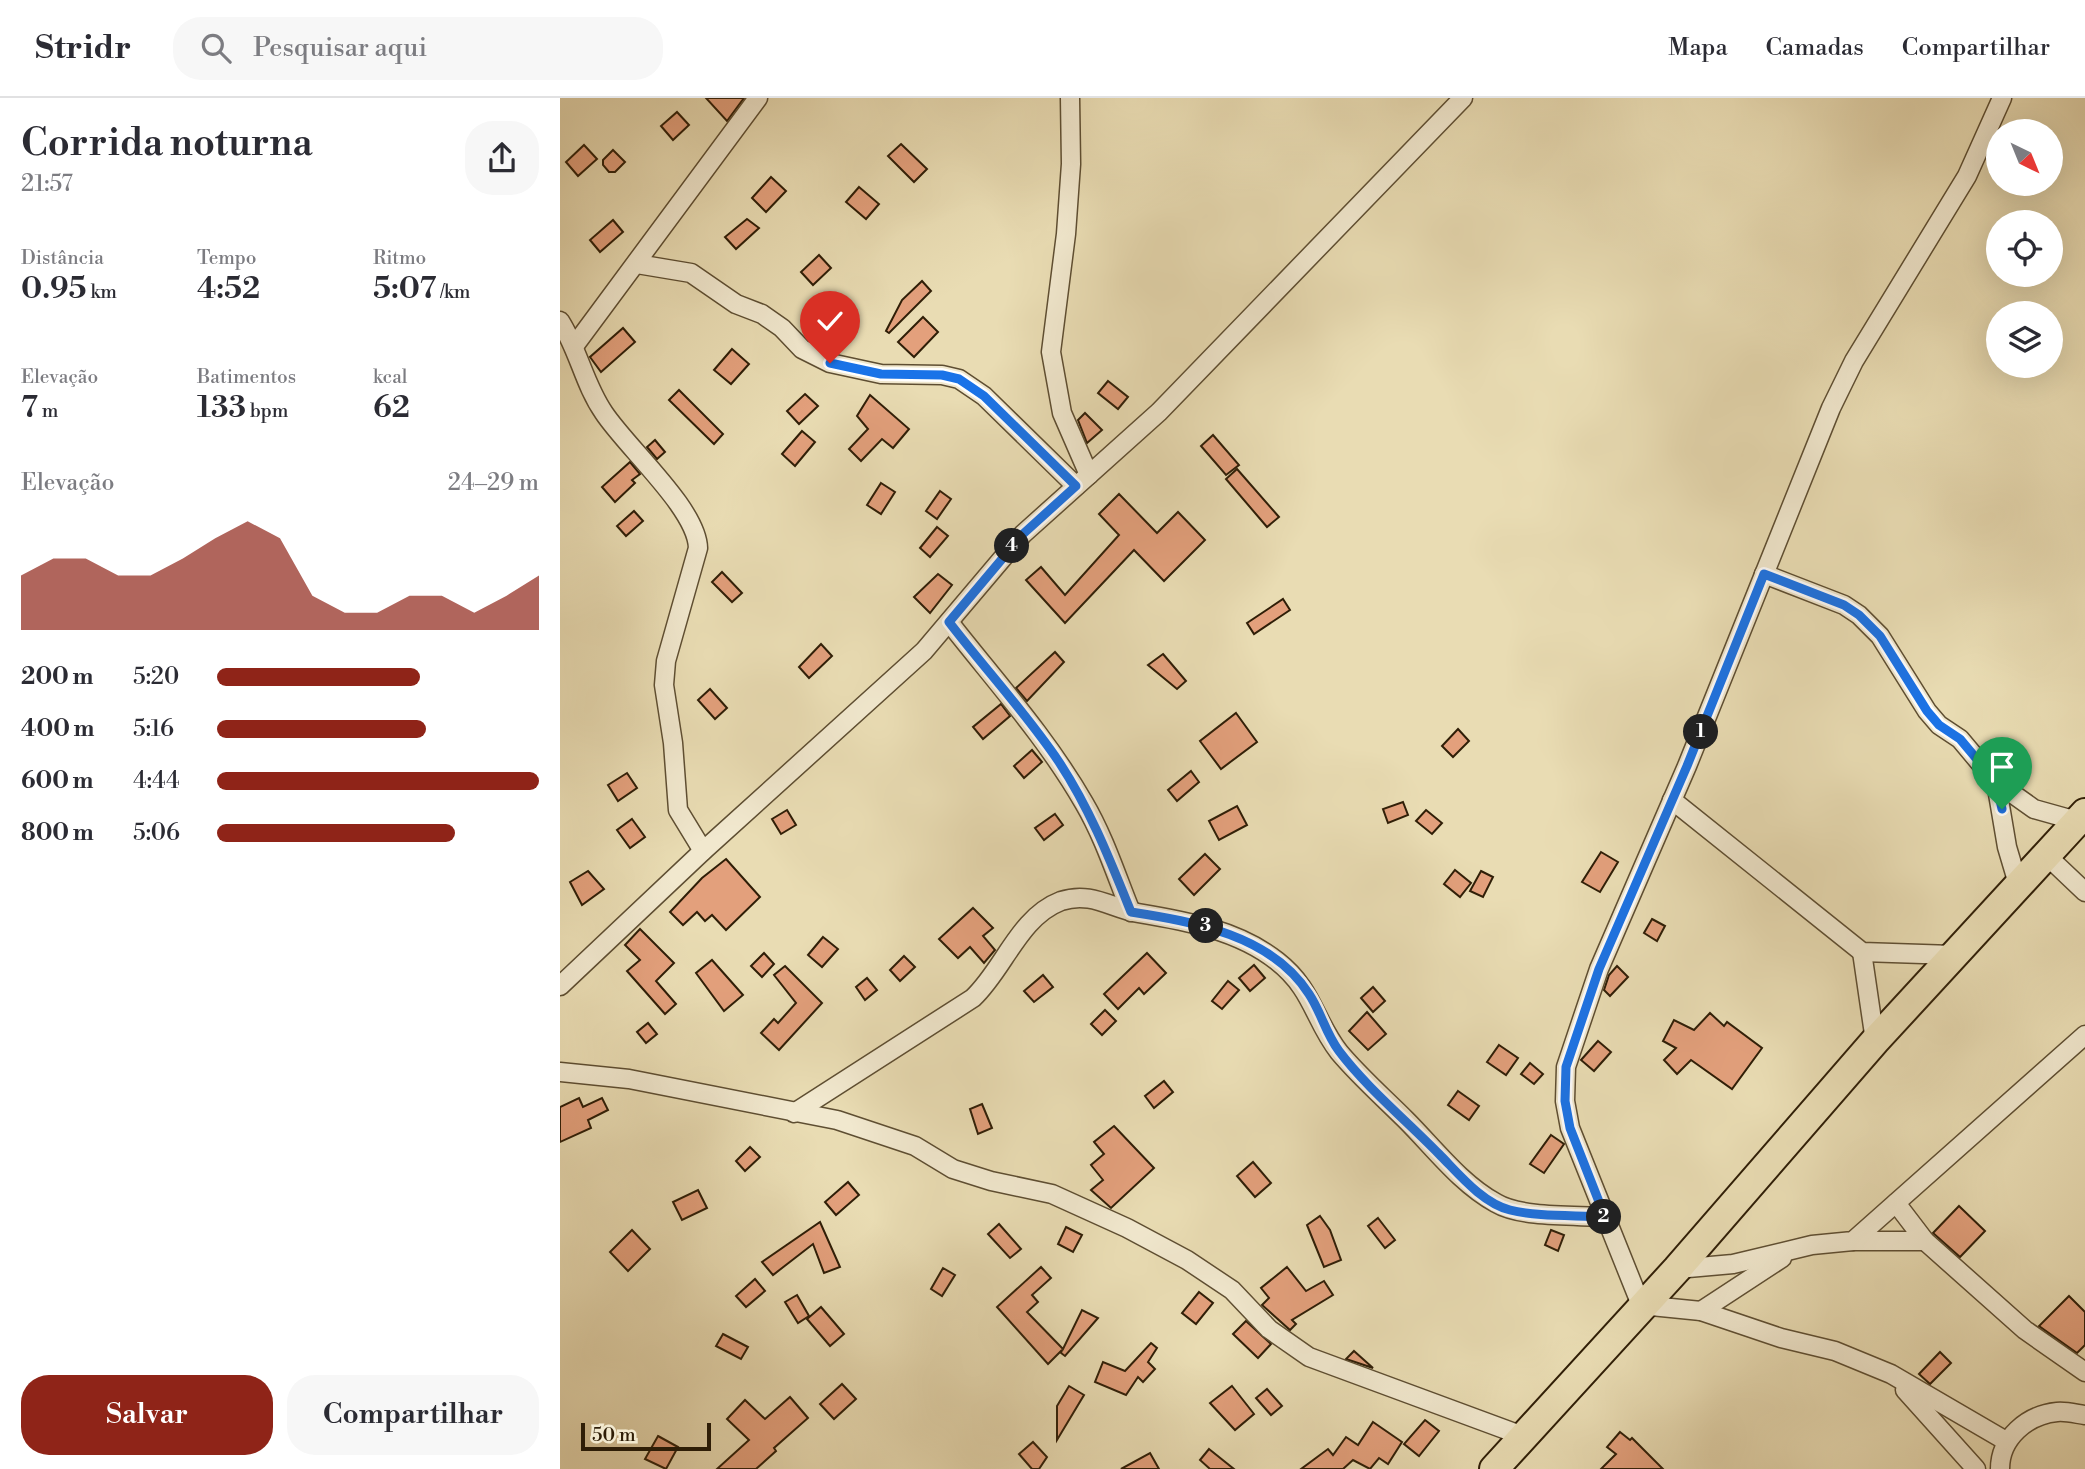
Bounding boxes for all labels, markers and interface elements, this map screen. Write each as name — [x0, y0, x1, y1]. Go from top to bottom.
search box — [173, 17, 663, 80]
text: Stridr — [35, 28, 131, 69]
icon: search — [197, 29, 235, 67]
text: Pesquisar aqui — [253, 32, 427, 64]
text: Mapa — [1668, 33, 1728, 63]
text: Camadas — [1766, 33, 1864, 63]
text: Compartilhar — [1902, 33, 2050, 63]
north arrow — [1986, 119, 2063, 196]
map controls — [1986, 119, 2063, 378]
text: Corrida noturna — [21, 120, 313, 167]
button: share — [465, 121, 539, 195]
text: 21:57 — [21, 170, 73, 198]
button: locate — [1986, 210, 2063, 287]
text: Distância — [21, 246, 104, 270]
text: Tempo — [197, 246, 256, 270]
text: Ritmo — [373, 246, 426, 270]
text: 0.95 — [21, 270, 87, 308]
text: 4:52 — [197, 270, 260, 308]
text: 5:07 — [373, 270, 436, 308]
text: km — [87, 280, 117, 304]
text: /km — [436, 280, 470, 304]
pin — [800, 291, 860, 363]
button: layers — [1986, 301, 2063, 378]
icon: check — [811, 302, 849, 340]
text: Elevação — [21, 365, 98, 389]
text: Batimentos — [197, 365, 296, 389]
text: kcal — [373, 365, 407, 389]
text: 7 — [21, 389, 38, 427]
text: 133 — [197, 389, 246, 427]
text: 62 — [373, 389, 410, 427]
text: m — [38, 399, 58, 423]
text: bpm — [246, 399, 288, 423]
text: Elevação — [21, 469, 114, 497]
text: 24–29 m — [448, 469, 539, 497]
pin: 4 — [994, 528, 1030, 564]
text: 4 — [1005, 533, 1018, 557]
text: 200 m — [21, 663, 93, 691]
text: 5:20 — [133, 663, 179, 691]
pin: 1 — [1684, 714, 1718, 750]
text: 400 m — [21, 715, 94, 743]
text: 5:16 — [133, 715, 174, 743]
text: 1 — [1696, 719, 1705, 743]
pin — [1972, 737, 2032, 809]
icon: arrive — [1983, 748, 2021, 786]
text: 600 m — [21, 767, 94, 795]
text: 4:44 — [133, 767, 180, 795]
text: 800 m — [21, 819, 94, 847]
text: 5:06 — [133, 819, 180, 847]
pin: 3 — [1188, 908, 1224, 944]
text: 3 — [1200, 913, 1211, 937]
pin: 2 — [1586, 1200, 1622, 1234]
text: 2 — [1598, 1204, 1609, 1228]
button: Salvar — [21, 1375, 273, 1455]
button: Compartilhar — [287, 1375, 539, 1455]
scale bar — [581, 1420, 710, 1452]
text: 50 m — [592, 1423, 636, 1447]

